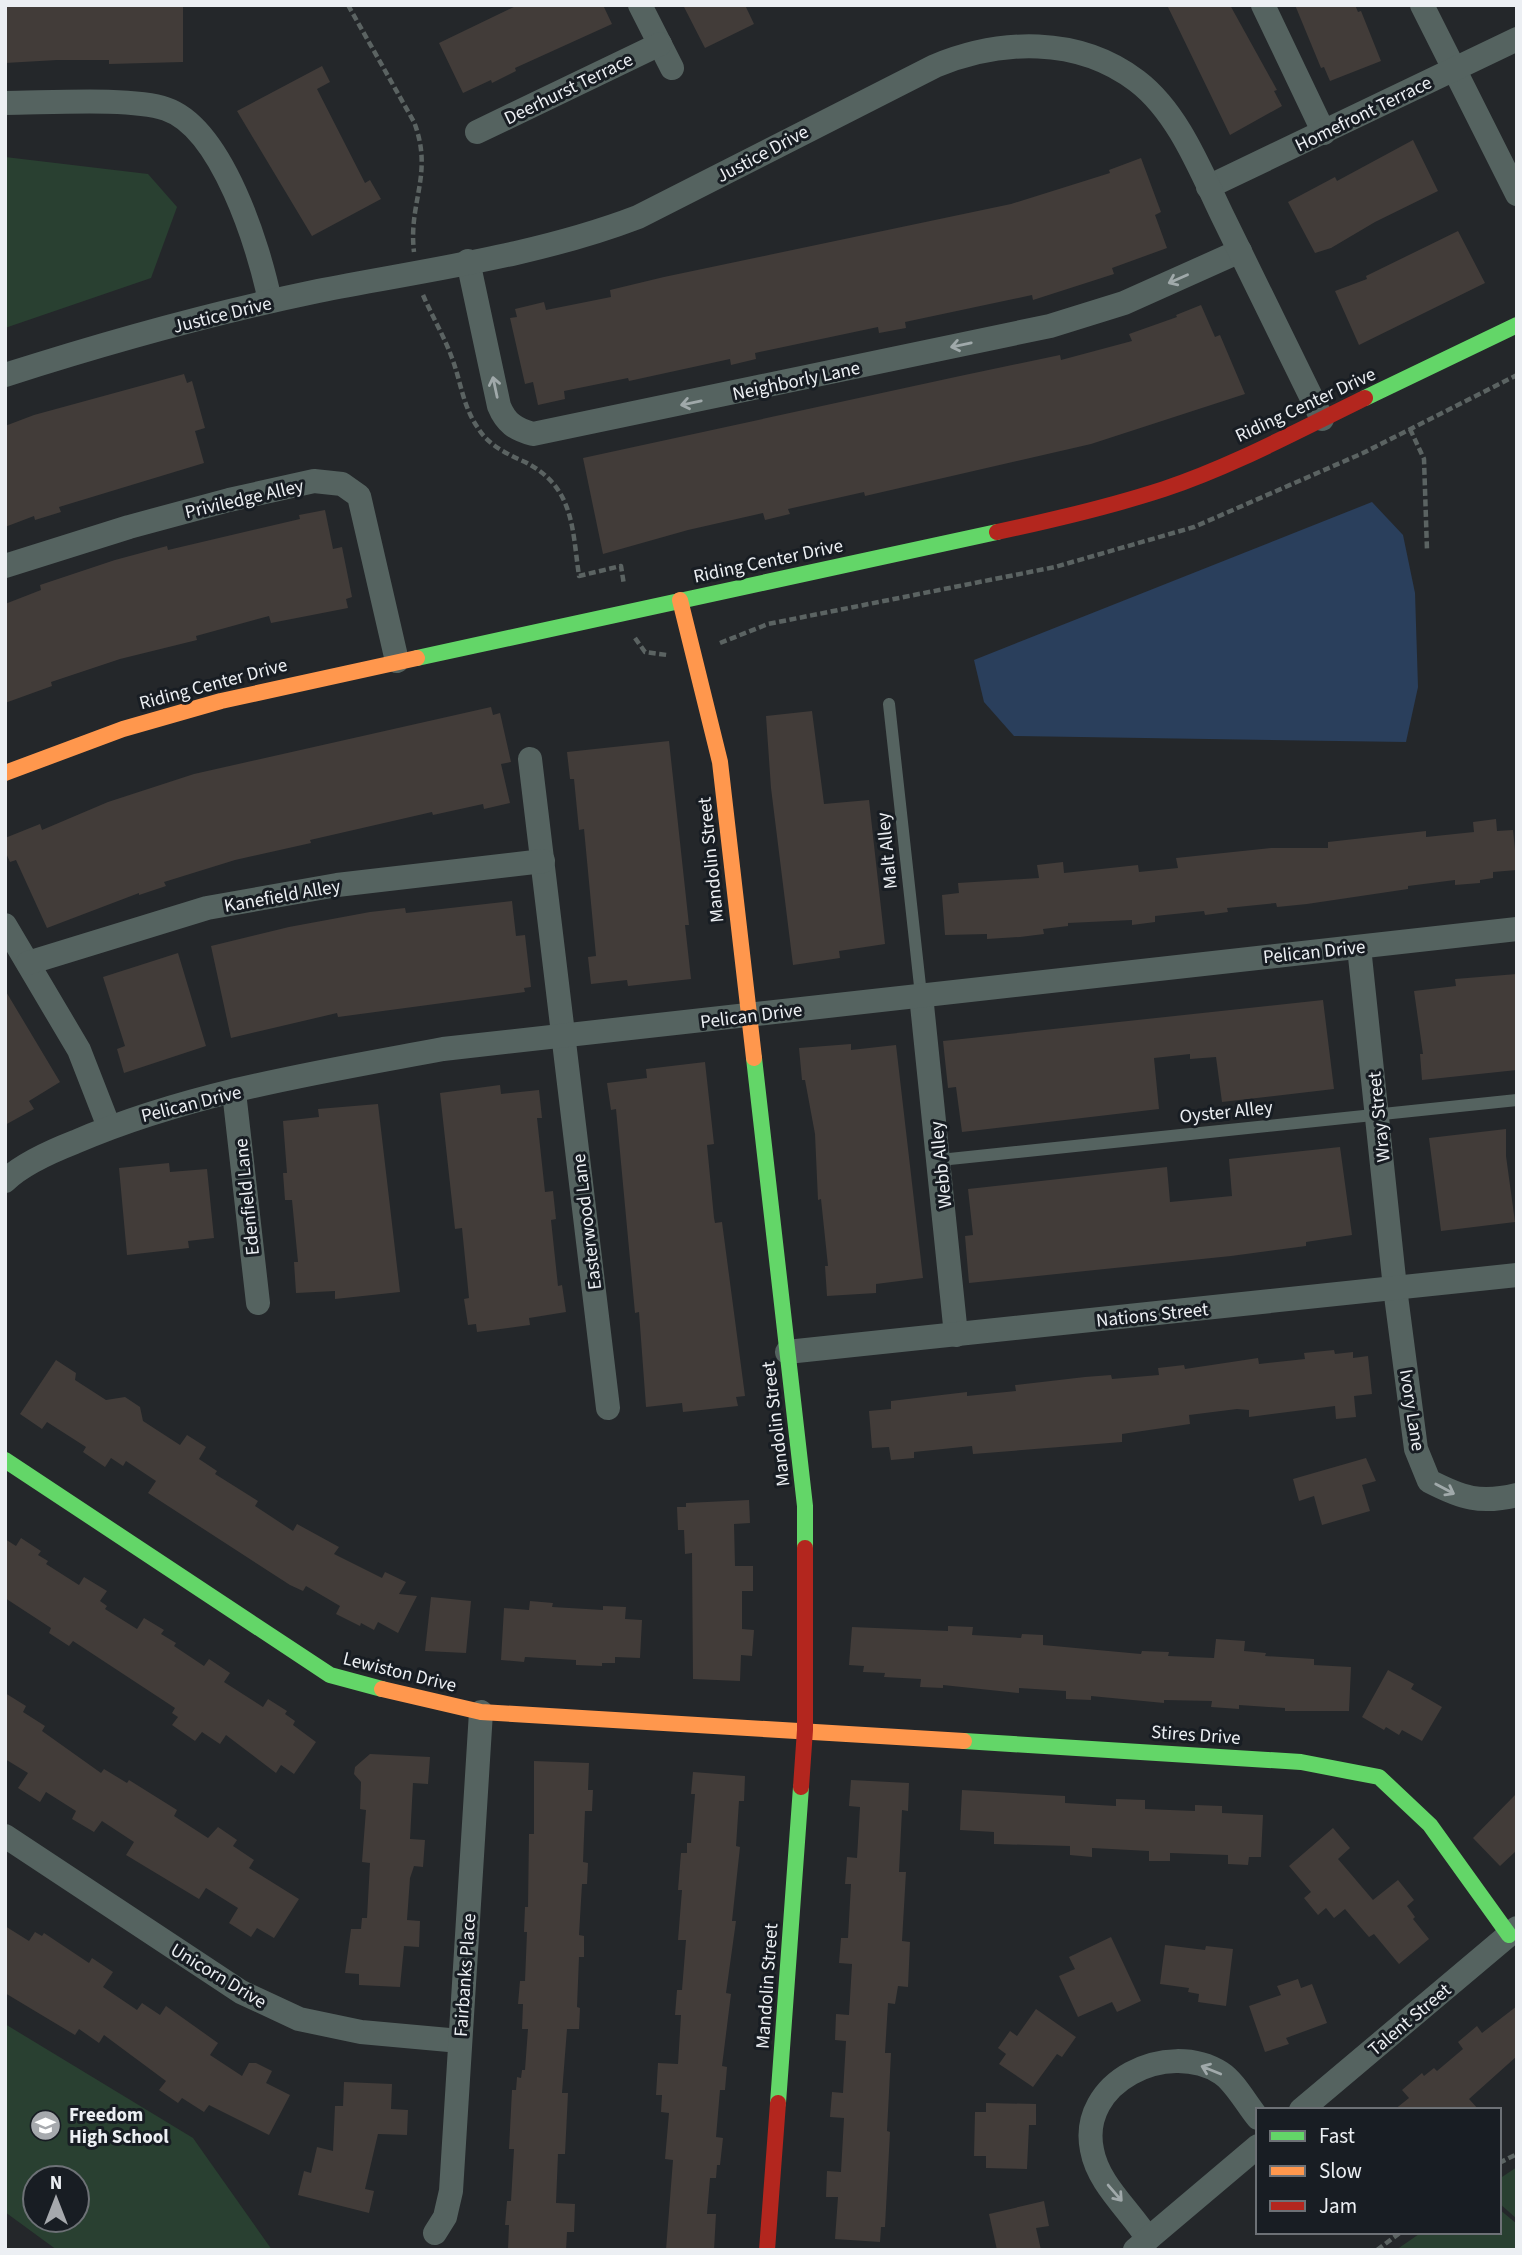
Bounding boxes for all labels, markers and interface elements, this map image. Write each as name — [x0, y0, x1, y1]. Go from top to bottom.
street label: Deerhurst Terrace — [500, 46, 638, 132]
street label: Homefront Terrace — [1291, 70, 1437, 159]
street label: Justice Drive — [712, 119, 814, 190]
one-way arrow — [1168, 273, 1189, 286]
street label: Justice Drive — [170, 290, 275, 341]
one-way arrow — [950, 339, 973, 353]
street label: Neighborly Lane — [730, 355, 863, 408]
street label: Riding Center Drive — [1231, 361, 1380, 450]
one-way arrow — [487, 376, 501, 399]
one-way arrow — [680, 396, 703, 410]
street label: Priviledge Alley — [182, 473, 307, 526]
street label: Riding Center Drive — [691, 532, 846, 591]
street label: Riding Center Drive — [136, 652, 290, 717]
street label: Mandolin Street — [691, 795, 732, 924]
street label: Malt Alley — [870, 811, 905, 890]
street label: Kanefield Alley — [222, 873, 343, 920]
street label: Pelican Drive — [1262, 934, 1367, 971]
street label: Pelican Drive — [699, 997, 804, 1036]
street label: Wray Street — [1361, 1070, 1398, 1163]
street label: Pelican Drive — [138, 1079, 244, 1130]
street label: Oyster Alley — [1178, 1094, 1274, 1131]
street label: Webb Alley — [923, 1120, 959, 1210]
street label: Edenfield Lane — [228, 1137, 267, 1257]
street label: Easterwood Lane — [566, 1152, 609, 1291]
street label: Nations Street — [1095, 1296, 1210, 1335]
street label: Mandolin Street — [755, 1359, 798, 1488]
street label: Ivory Lane — [1392, 1367, 1431, 1453]
one-way arrow — [1434, 1483, 1455, 1497]
street label: Lewiston Drive — [340, 1645, 459, 1700]
street label: Stires Drive — [1150, 1719, 1242, 1752]
street label: Fairbanks Place — [448, 1912, 483, 2038]
street label: Mandolin Street — [750, 1922, 785, 2050]
street label: Unicorn Drive — [165, 1937, 271, 2016]
street label: Talent Street — [1363, 1977, 1458, 2063]
one-way arrow — [1201, 2063, 1222, 2076]
place label: Freedom High School — [69, 2102, 169, 2151]
school or university icon: Freedom High School — [29, 2108, 63, 2142]
legend — [1256, 2108, 1501, 2234]
text: Fast — [1319, 2121, 1355, 2151]
text: Slow — [1319, 2156, 1362, 2186]
north arrow — [21, 2164, 91, 2234]
text: N — [50, 2170, 62, 2197]
one-way arrow — [1107, 2184, 1123, 2202]
text: Jam — [1319, 2191, 1357, 2221]

